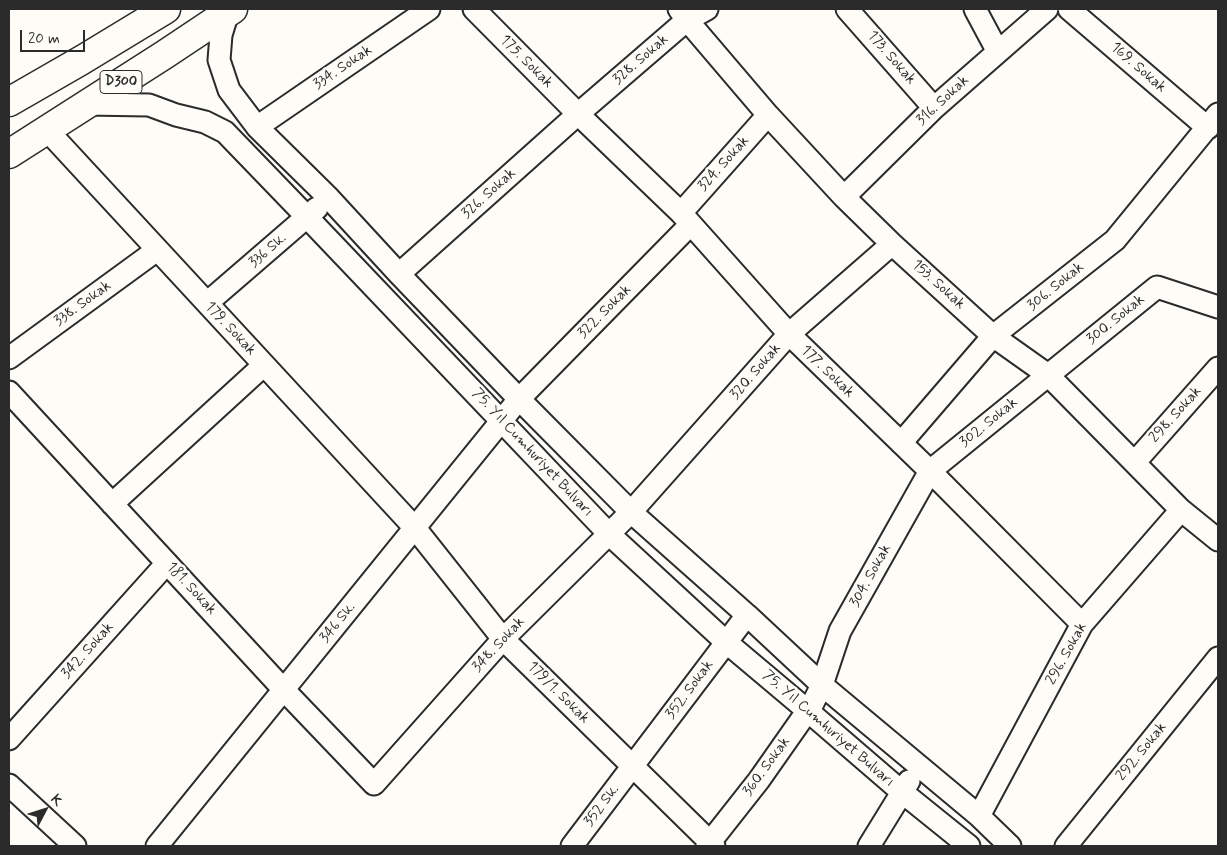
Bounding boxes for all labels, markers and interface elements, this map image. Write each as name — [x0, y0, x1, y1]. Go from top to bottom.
scale bar — [22, 20, 88, 52]
street label: 173. Sokak — [863, 27, 919, 89]
text: 20 m — [28, 29, 60, 49]
street label: 328. Sokak — [609, 31, 673, 89]
street label: 175. Sokak — [496, 32, 556, 92]
street label: 169. Sokak — [1106, 39, 1170, 97]
street label: 334. Sokak — [310, 42, 376, 94]
road number: D300 — [100, 70, 142, 94]
street label: 316. Sokak — [913, 72, 973, 130]
street label: 324. Sokak — [694, 132, 754, 196]
street label: 326. Sokak — [458, 165, 520, 223]
street label: 336 Sk. — [245, 230, 291, 272]
street label: 153. Sokak — [907, 256, 969, 314]
street label: 306. Sokak — [1024, 259, 1088, 315]
street label: 338. Sokak — [51, 277, 115, 331]
street label: 322. Sokak — [574, 281, 636, 343]
street label: 300. Sokak — [1083, 291, 1149, 349]
street label: 179. Sokak — [200, 298, 260, 360]
street label: 320. Sokak — [727, 340, 785, 404]
street label: 177. Sokak — [796, 342, 858, 402]
street label: 298. Sokak — [1146, 383, 1206, 447]
street label: 75. Yıl Cumhuriyet Bulvarı — [468, 385, 596, 521]
street label: 302. Sokak — [956, 394, 1022, 452]
street label: 304. Sokak — [846, 541, 896, 611]
street label: 181. Sokak — [162, 559, 220, 619]
street label: 346 Sk. — [316, 599, 360, 647]
street label: 348. Sokak — [469, 614, 529, 676]
street label: 342. Sokak — [58, 619, 118, 683]
street label: 296. Sokak — [1043, 620, 1091, 688]
street label: 352. Sokak — [662, 657, 718, 723]
street label: 179/1. Sokak — [523, 658, 593, 728]
street label: 75. Yıl Cumhuriyet Bulvarı — [758, 667, 898, 791]
street label: 292. Sokak — [1113, 719, 1171, 785]
street label: 360. Sokak — [739, 734, 795, 800]
street label: 352 Sk. — [580, 782, 624, 830]
north arrow — [20, 785, 70, 835]
text: K — [46, 791, 67, 810]

